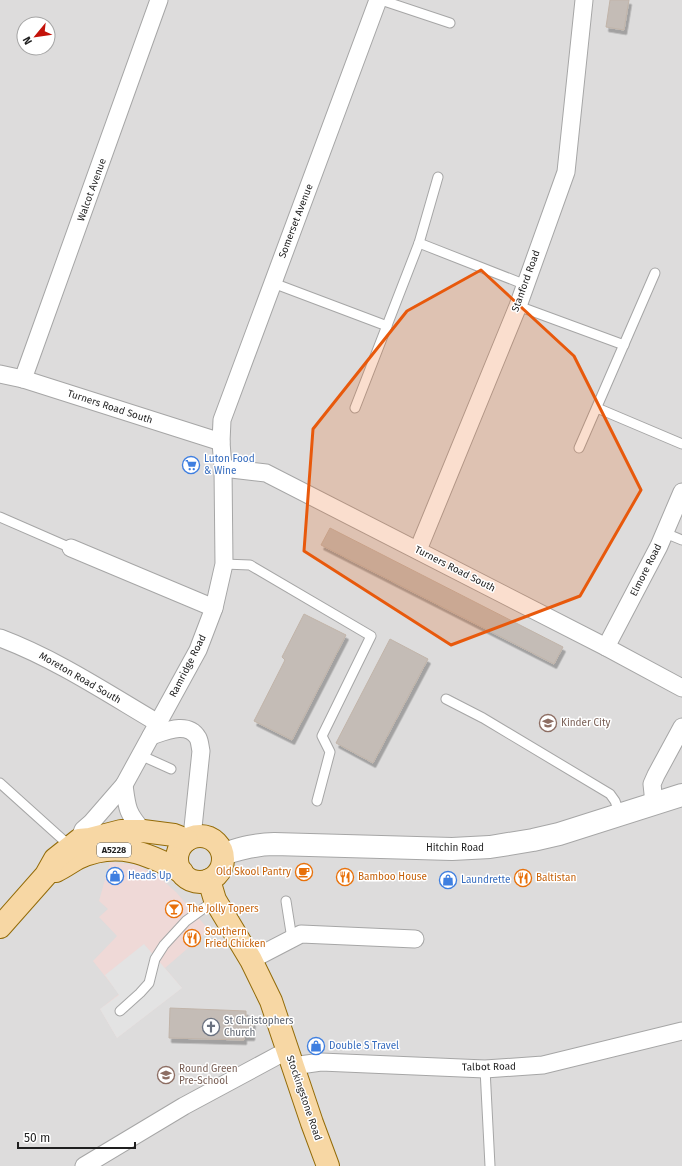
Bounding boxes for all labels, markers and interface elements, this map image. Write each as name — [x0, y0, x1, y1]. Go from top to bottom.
north arrow — [16, 16, 56, 56]
text: N — [20, 34, 35, 47]
street label: Walcot Avenue — [75, 157, 109, 223]
street label: Somerset Avenue — [276, 182, 316, 260]
street label: Stanford Road — [509, 249, 543, 313]
street label: Turners Road South — [66, 388, 154, 426]
place label: Luton Food & Wine — [204, 453, 255, 477]
supermarket icon: Luton Food & Wine — [181, 455, 201, 475]
street label: Elmore Road — [628, 542, 664, 598]
street label: Turners Road South — [413, 543, 497, 595]
street label: Ramridge Road — [167, 633, 209, 699]
street label: Moreton Road South — [37, 650, 123, 706]
school or university icon: Kinder City — [538, 713, 558, 733]
place label: Kinder City — [561, 717, 610, 729]
street label: Hitchin Road — [426, 842, 484, 854]
road number: A5228 — [97, 843, 131, 857]
cafe icon: Old Skool Pantry — [294, 862, 314, 882]
shop icon: Heads Up — [105, 866, 125, 886]
place label: Old Skool Pantry — [216, 866, 291, 878]
restaurant icon: Bamboo House — [335, 867, 355, 887]
restaurant icon: Baltistan — [513, 868, 533, 888]
place label: Heads Up — [128, 870, 172, 882]
shop icon: Laundrette — [438, 870, 458, 890]
place label: Bamboo House — [358, 871, 427, 883]
place label: Baltistan — [536, 872, 576, 884]
place label: Laundrette — [461, 874, 511, 886]
bar icon: The Jolly Topers — [164, 899, 184, 919]
place label: The Jolly Topers — [187, 903, 259, 915]
place label: Southern Fried Chicken — [205, 926, 266, 950]
restaurant icon: Southern Fried Chicken — [182, 928, 202, 948]
place label: St Christophers Church — [224, 1015, 294, 1039]
church icon: St Christophers Church — [201, 1017, 221, 1037]
shop icon: Double S Travel — [306, 1036, 326, 1056]
place label: Double S Travel — [329, 1040, 399, 1052]
street label: Stockingstone Road — [284, 1054, 324, 1142]
street label: Talbot Road — [462, 1061, 516, 1073]
place label: Round Green Pre-School — [179, 1063, 238, 1087]
school or university icon: Round Green Pre-School — [156, 1065, 176, 1085]
scale bar — [18, 1124, 135, 1150]
text: 50 m — [24, 1131, 50, 1145]

